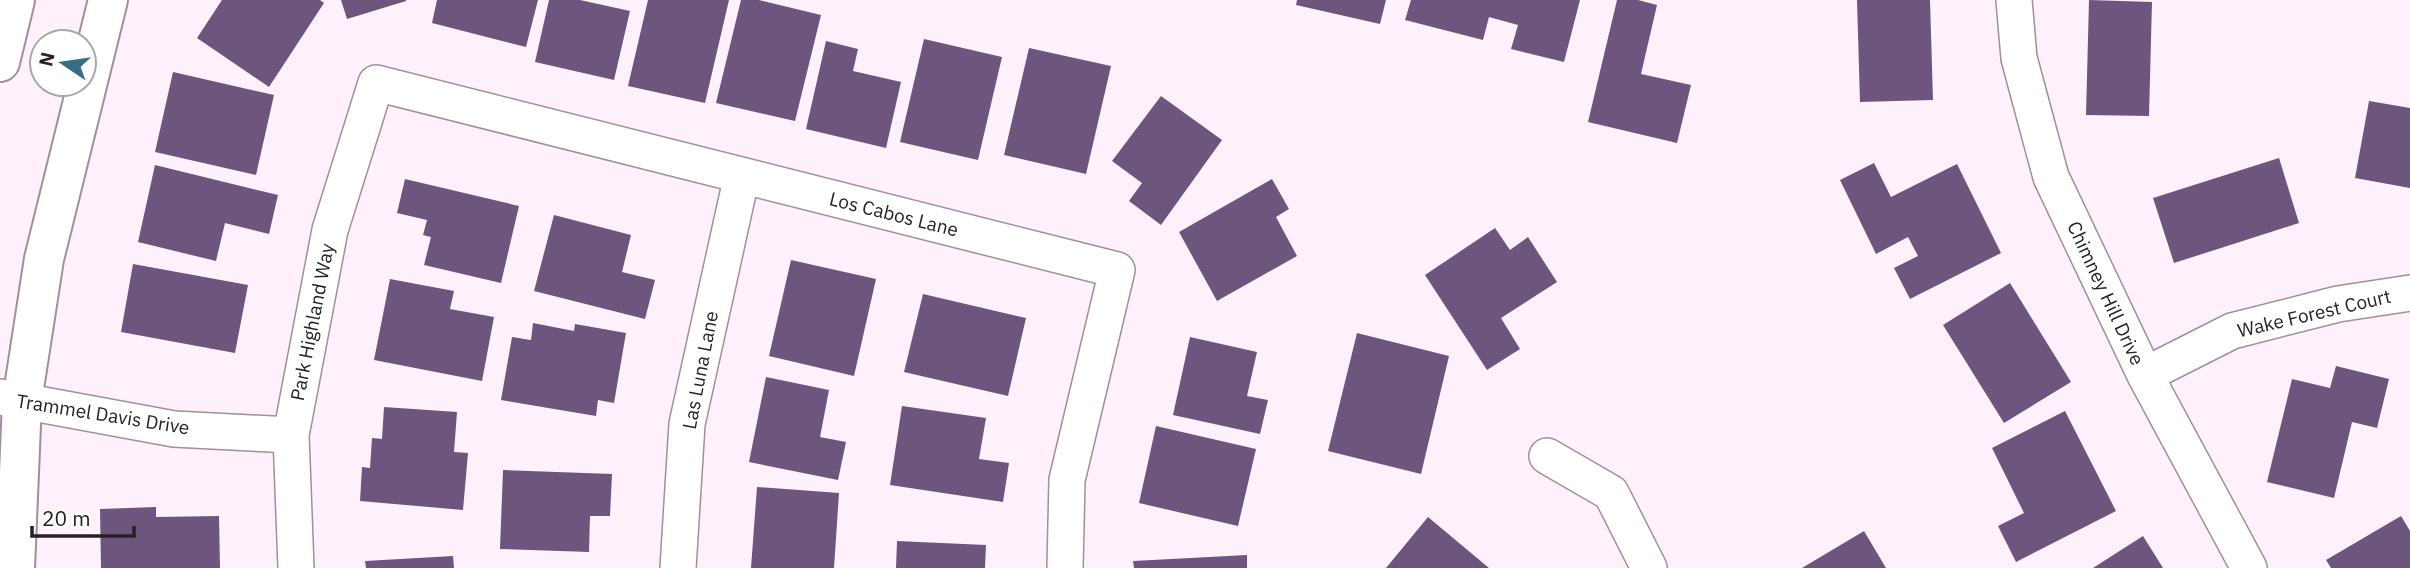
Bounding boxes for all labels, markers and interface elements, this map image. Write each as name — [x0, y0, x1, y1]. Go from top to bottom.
north arrow — [28, 28, 98, 98]
text: N — [33, 50, 60, 69]
street label: Los Cabos Lane — [827, 186, 961, 242]
street label: Chimney Hill Drive — [2062, 217, 2150, 369]
street label: Park Highland Way — [285, 241, 339, 403]
street label: Wake Forest Court — [2235, 284, 2393, 342]
street label: Las Luna Lane — [677, 309, 723, 431]
street label: Trammel Davis Drive — [15, 388, 191, 440]
scale bar — [32, 494, 133, 538]
text: 20 m — [42, 504, 91, 532]

